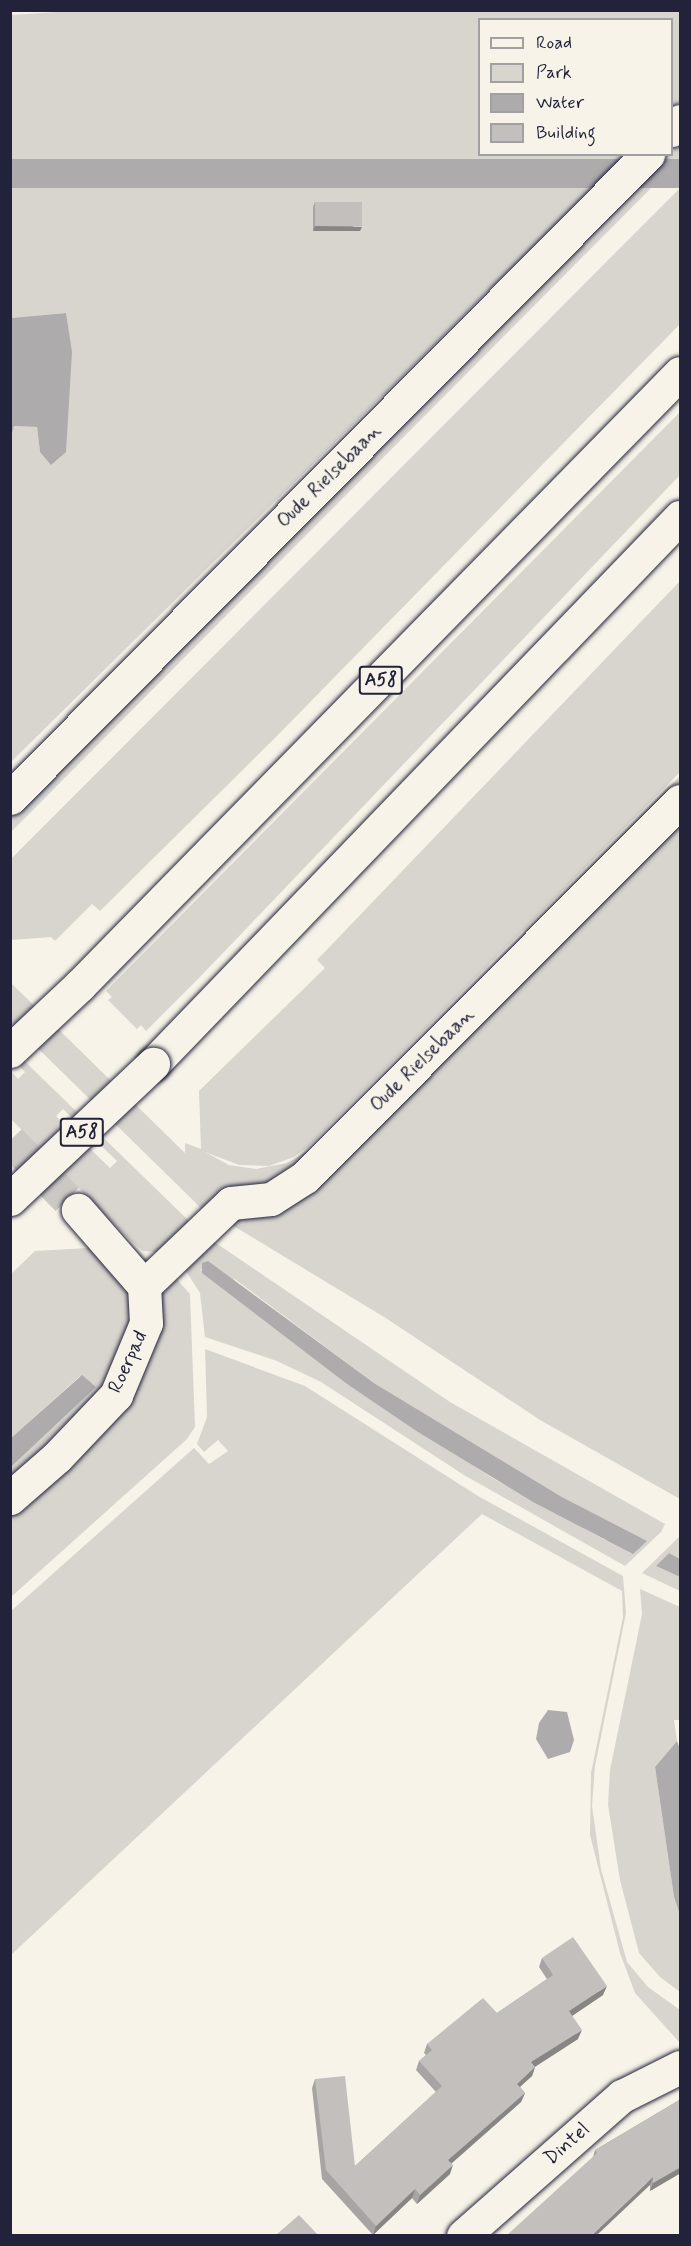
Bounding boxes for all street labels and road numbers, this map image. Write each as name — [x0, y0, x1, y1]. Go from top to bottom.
street label: Oude Rielsebaan — [274, 421, 384, 531]
road number: A58 — [358, 665, 404, 695]
street label: Oude Rielsebaan — [367, 1005, 477, 1115]
road number: A58 — [60, 1117, 104, 1147]
street label: Roerpad — [103, 1327, 153, 1397]
street label: Dintel — [539, 2118, 595, 2170]

